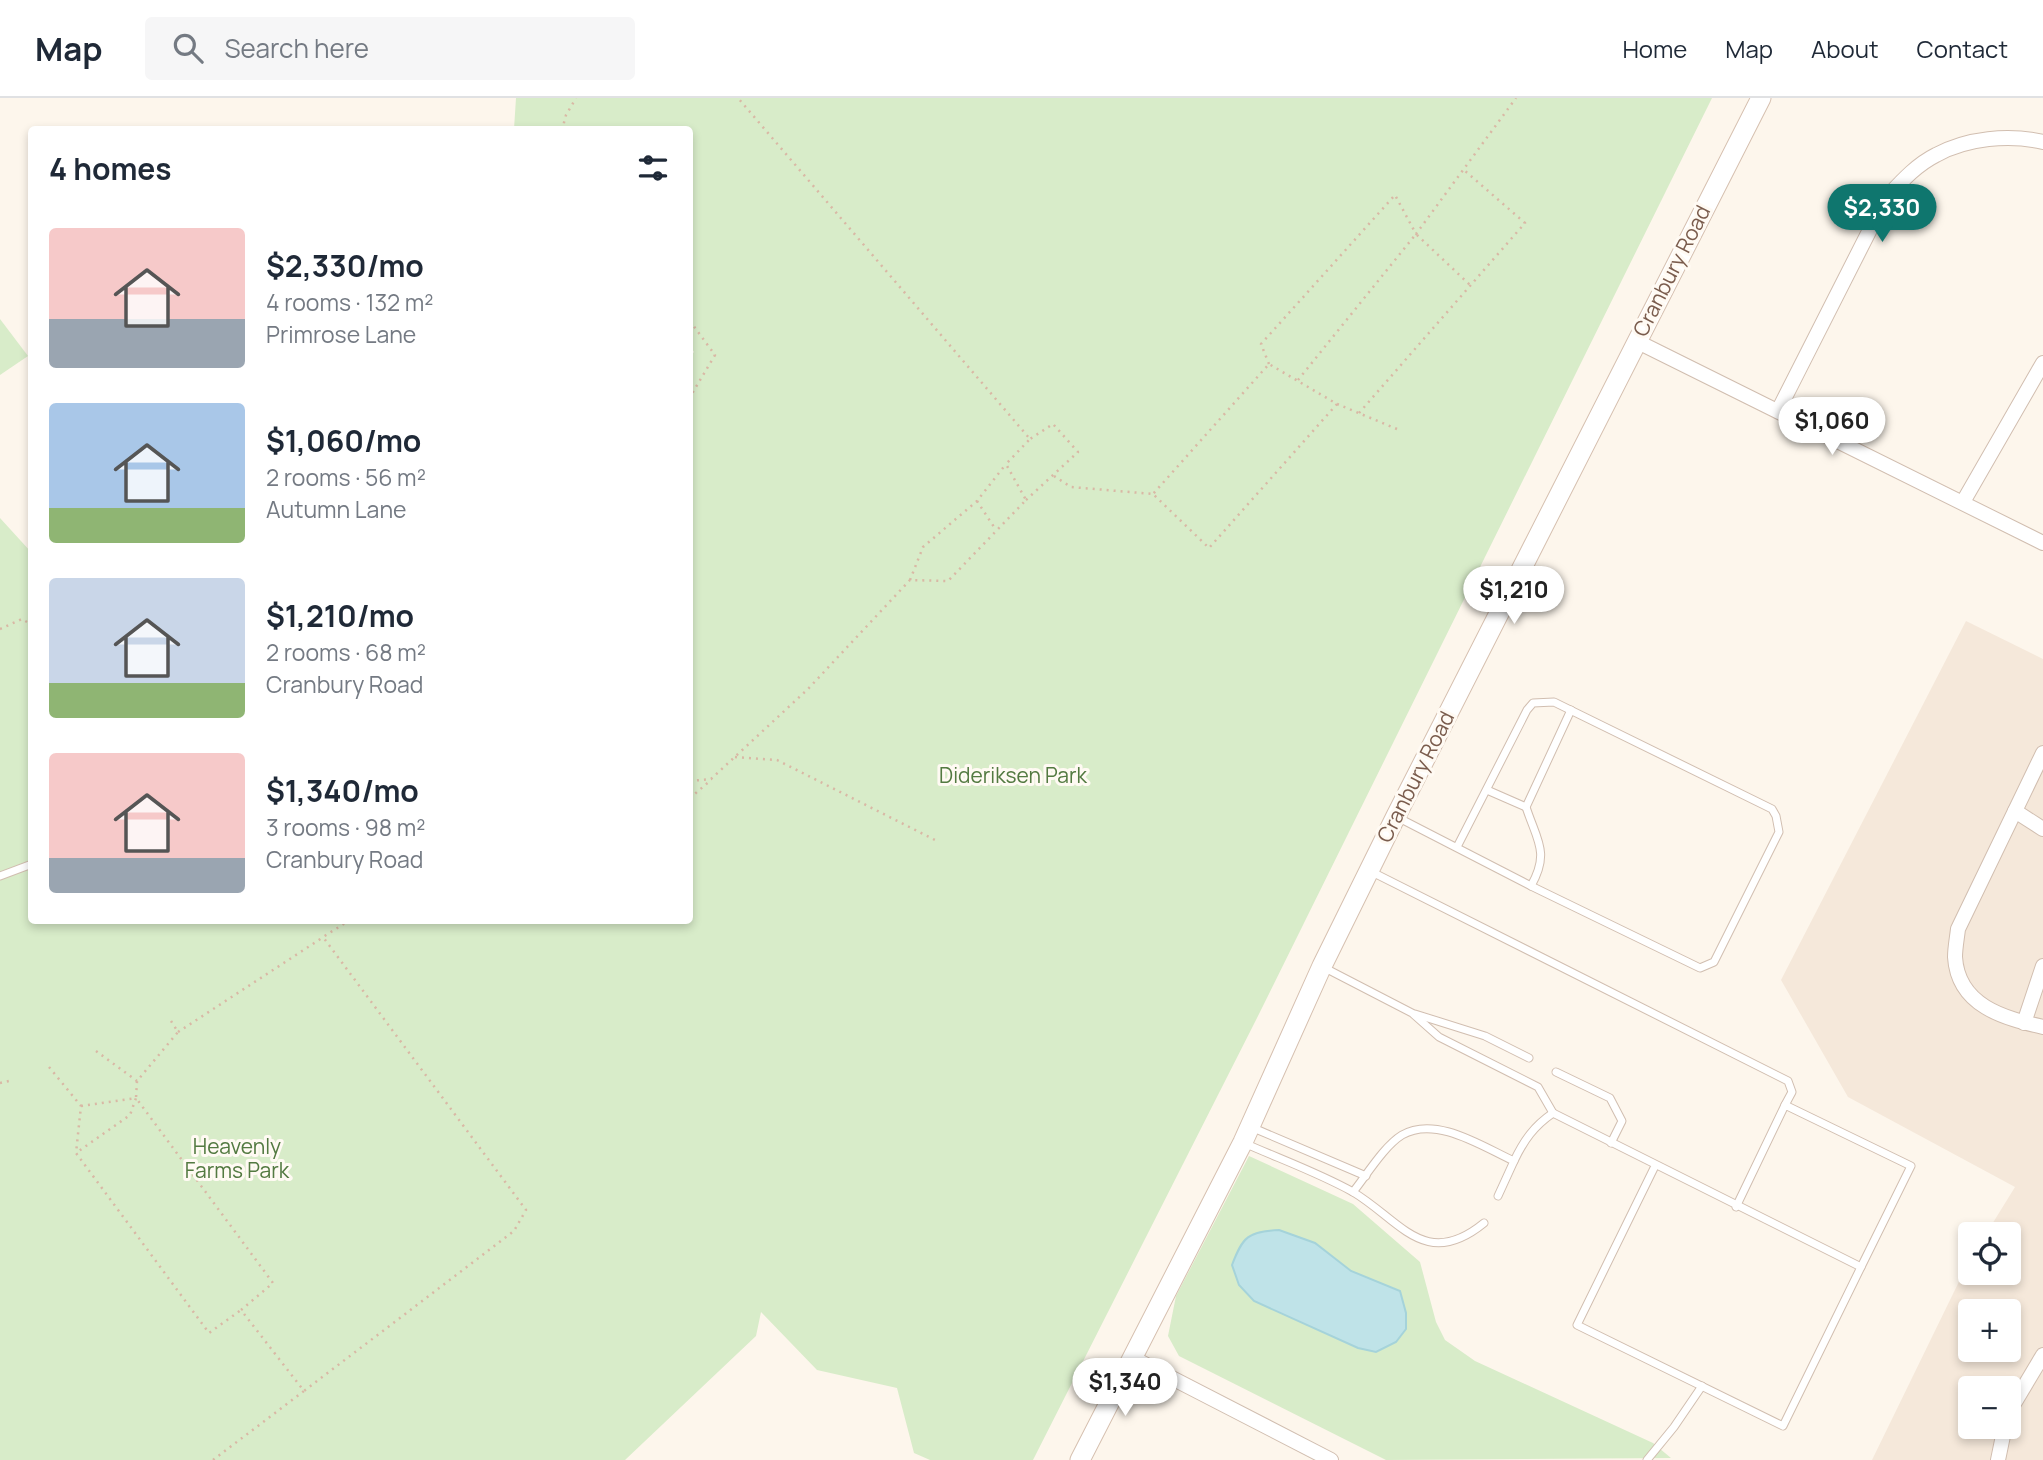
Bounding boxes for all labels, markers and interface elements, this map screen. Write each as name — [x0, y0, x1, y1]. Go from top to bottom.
search box — [145, 17, 635, 80]
text: Map — [35, 26, 103, 71]
icon: search — [169, 29, 207, 67]
text: Search here — [225, 30, 369, 66]
text: Home — [1622, 32, 1687, 65]
text: Map — [1725, 32, 1773, 65]
text: About — [1811, 32, 1879, 65]
text: Contact — [1917, 32, 2008, 65]
text: 4 homes — [49, 148, 172, 189]
icon: filters — [634, 149, 672, 187]
pin: $2,330 — [1825, 184, 1939, 244]
text: $2,330 — [1843, 191, 1921, 223]
street label: Cranbury Road — [1626, 200, 1716, 341]
text: $2,330/mo — [266, 245, 424, 286]
icon: home — [105, 256, 189, 340]
text: 4 rooms · 132 m² — [266, 286, 434, 318]
text: Primrose Lane — [266, 318, 416, 350]
pin: $1,060 — [1775, 398, 1889, 457]
text: $1,060 — [1794, 404, 1870, 436]
text: $1,060/mo — [266, 420, 421, 461]
icon: home — [105, 431, 189, 515]
text: 2 rooms · 56 m² — [266, 461, 426, 493]
text: Autumn Lane — [266, 493, 406, 525]
pin: $1,210 — [1457, 566, 1571, 626]
text: $1,210 — [1479, 573, 1549, 605]
text: $1,210/mo — [266, 595, 414, 636]
icon: home — [105, 606, 189, 690]
text: 2 rooms · 68 m² — [266, 636, 426, 668]
text: Cranbury Road — [266, 668, 423, 700]
street label: Cranbury Road — [1370, 706, 1460, 847]
park label: Dideriksen Park — [939, 761, 1088, 789]
text: $1,340/mo — [266, 770, 419, 811]
icon: home — [105, 781, 189, 865]
text: 3 rooms · 98 m² — [266, 811, 426, 843]
text: Cranbury Road — [266, 843, 423, 875]
park label: Heavenly Farms Park — [185, 1132, 290, 1184]
map controls — [1958, 1222, 2021, 1439]
button: locate — [1958, 1222, 2021, 1285]
button: + — [1958, 1299, 2021, 1362]
pin: $1,340 — [1068, 1358, 1182, 1418]
text: $1,340 — [1088, 1365, 1162, 1397]
button: − — [1958, 1376, 2021, 1439]

